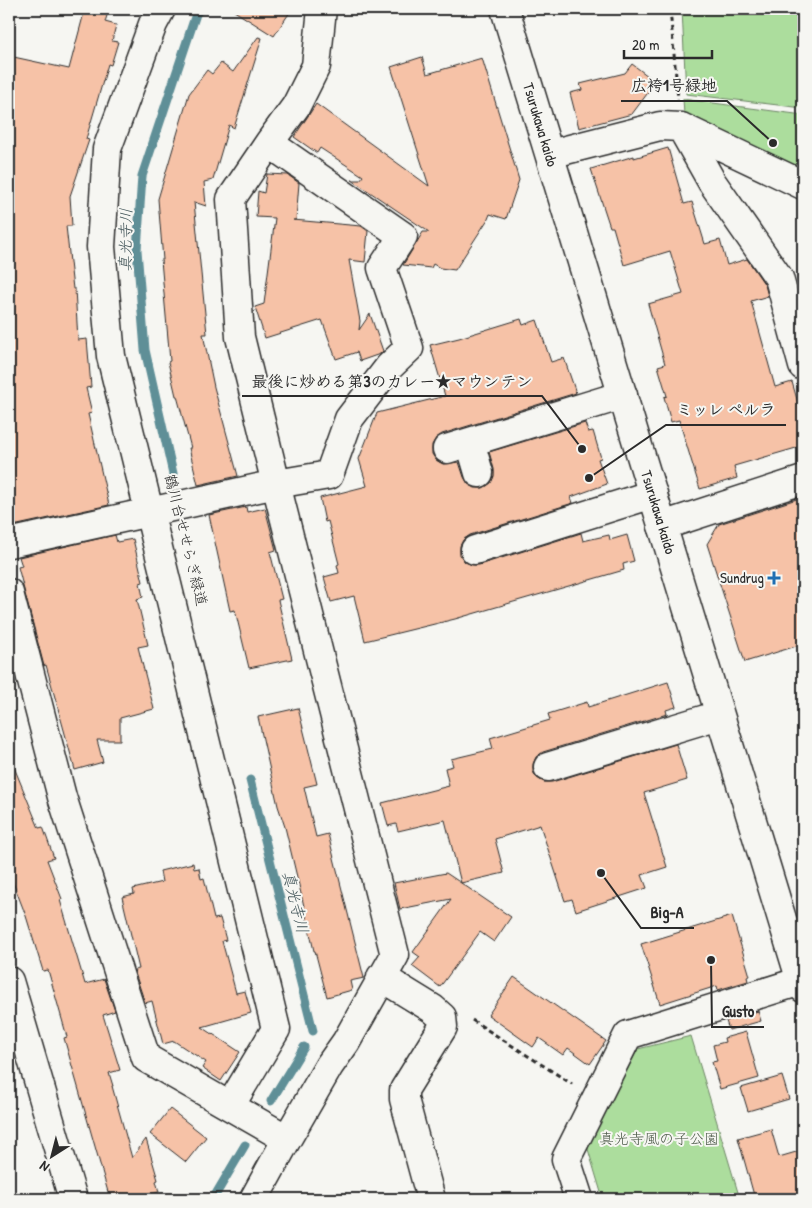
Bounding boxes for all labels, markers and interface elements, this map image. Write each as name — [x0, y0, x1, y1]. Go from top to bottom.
scale bar — [624, 28, 712, 60]
text: 20 m — [632, 34, 659, 55]
callout: 広袴1号緑地 — [621, 70, 727, 101]
text: 広袴1号緑地 — [631, 74, 717, 96]
street label: Tsurukawa kaido — [518, 80, 563, 169]
water label: 真光寺川 — [113, 208, 137, 272]
callout: 最後に炒める第3のカレー★マウンテン — [242, 365, 542, 396]
text: 最後に炒める第3のカレー★マウンテン — [251, 370, 533, 392]
callout: ミッレ ぺルラ — [666, 394, 786, 425]
text: ミッレ ぺルラ — [676, 398, 776, 420]
street label: Tsurukawa kaido — [636, 468, 681, 556]
street label: 鶴川台せせらぎ緑道 — [160, 472, 213, 608]
place label: Sundrug — [720, 567, 764, 588]
marker: Sundrug — [768, 572, 780, 584]
water label: 真光寺川 — [278, 868, 314, 936]
callout: Big-A — [641, 897, 694, 928]
text: Big-A — [650, 901, 684, 924]
callout: Gusto — [712, 996, 764, 1027]
text: Gusto — [722, 1000, 755, 1022]
park label: 真光寺風の子公園 — [599, 1128, 719, 1149]
north arrow — [28, 1130, 78, 1180]
text: N — [35, 1157, 53, 1177]

